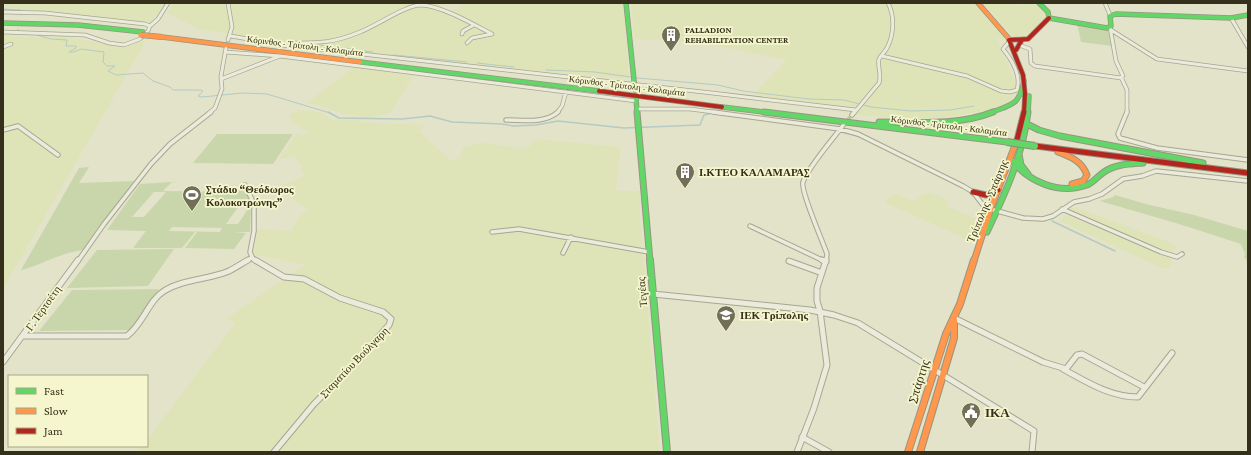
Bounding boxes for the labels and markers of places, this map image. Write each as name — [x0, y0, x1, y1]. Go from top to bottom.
building icon: PALLADION REHABILITATION CENTER — [660, 24, 682, 52]
place label: PALLADION REHABILITATION CENTER — [685, 25, 789, 45]
building icon: Ι.ΚΤΕΟ ΚΑΛΑΜΑΡΑΣ — [674, 161, 696, 189]
place label: Ι.ΚΤΕΟ ΚΑΛΑΜΑΡΑΣ — [699, 166, 810, 178]
place label: Στάδιο “Θεόδωρος Κολοκοτρώνης” — [206, 183, 294, 209]
sports icon: Στάδιο “Θεόδωρος Κολοκοτρώνης” — [181, 184, 203, 212]
school or university icon: ΙΕΚ Τρίπολης — [715, 304, 737, 332]
place label: ΙΕΚ Τρίπολης — [740, 309, 808, 322]
public building icon: ΙΚΑ — [960, 401, 982, 429]
place label: ΙΚΑ — [985, 405, 1010, 420]

